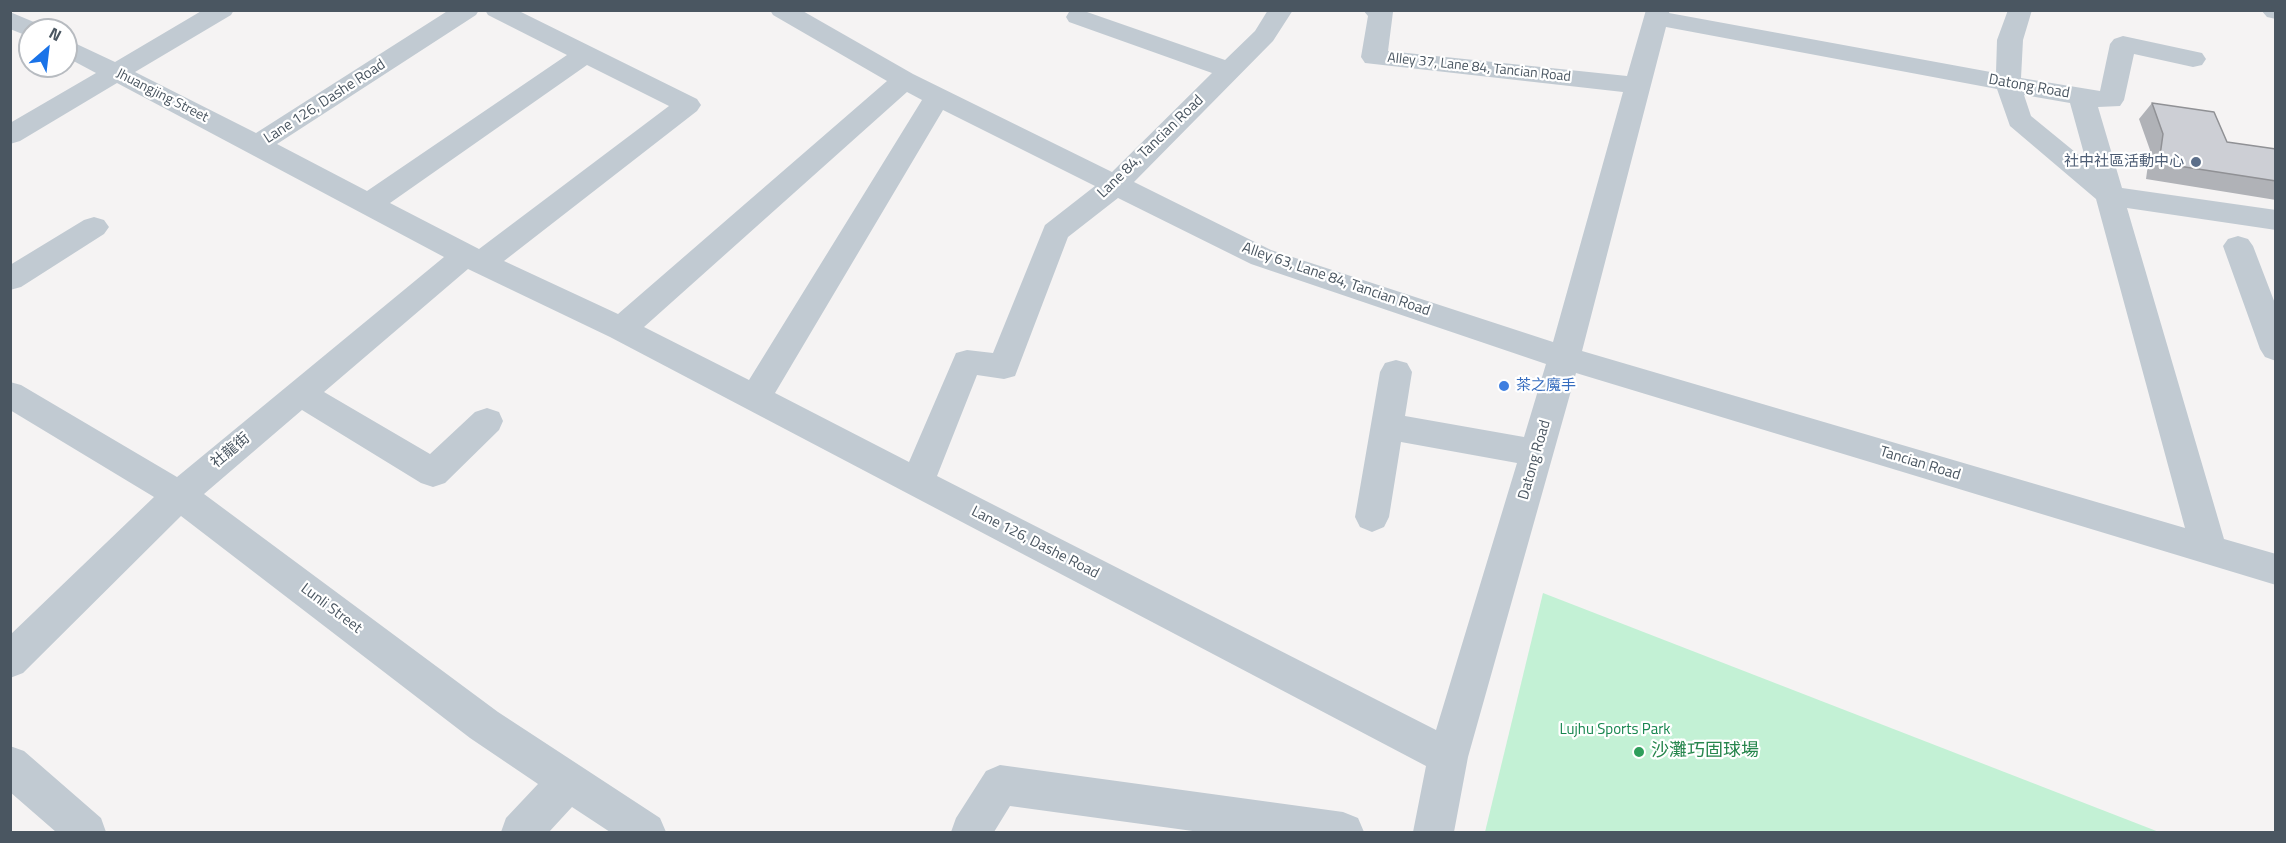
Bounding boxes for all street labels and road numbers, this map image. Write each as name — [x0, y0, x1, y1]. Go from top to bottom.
street label: Alley 37, Lane 84, Tancian Road — [1386, 50, 1572, 86]
street label: Lane 126, Dashe Road — [261, 56, 389, 148]
street label: Jhuangjing Street — [113, 66, 211, 126]
street label: Datong Road — [1987, 71, 2071, 103]
street label: Lane 84, Tancian Road — [1094, 92, 1208, 202]
street label: Alley 63, Lane 84, Tancian Road — [1240, 239, 1432, 321]
street label: Datong Road — [1515, 418, 1555, 502]
street label: 社龍街 — [208, 430, 254, 472]
street label: Tancian Road — [1878, 443, 1962, 485]
street label: Lane 126, Dashe Road — [968, 503, 1102, 583]
street label: Lunli Street — [297, 580, 365, 638]

